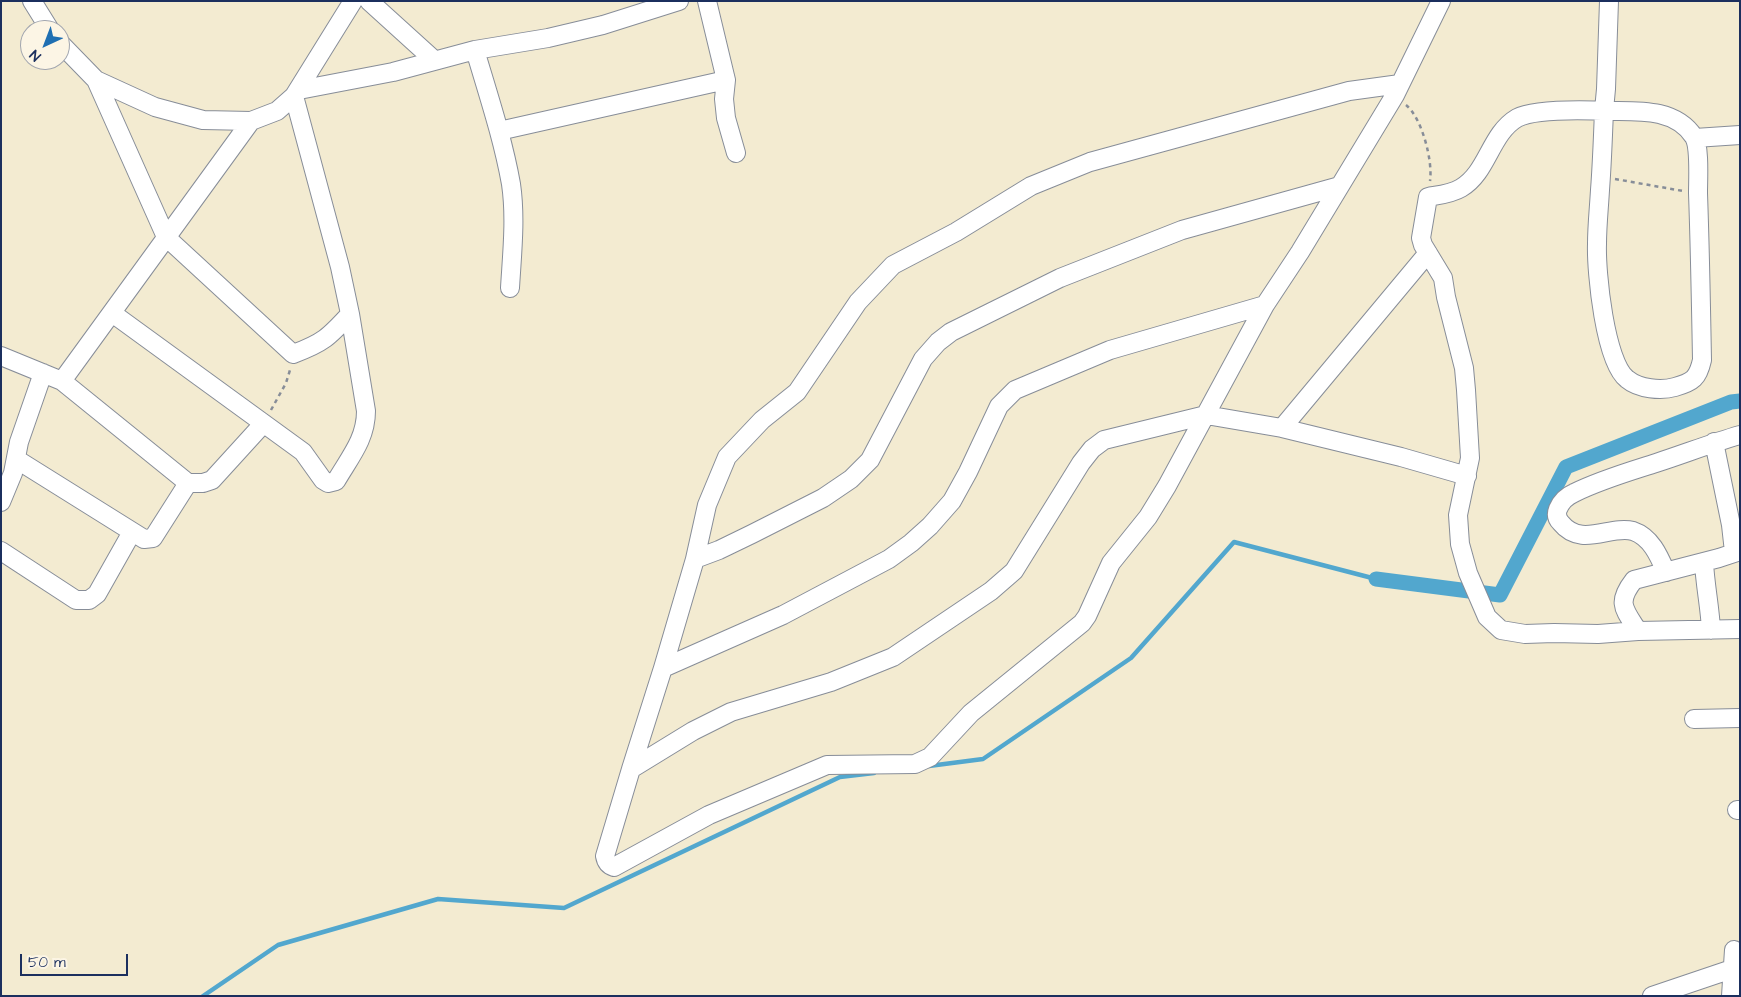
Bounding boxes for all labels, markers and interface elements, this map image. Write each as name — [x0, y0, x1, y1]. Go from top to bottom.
north arrow — [20, 20, 70, 70]
text: N — [25, 45, 45, 66]
scale bar — [22, 944, 130, 976]
text: 50 m — [28, 952, 66, 973]

